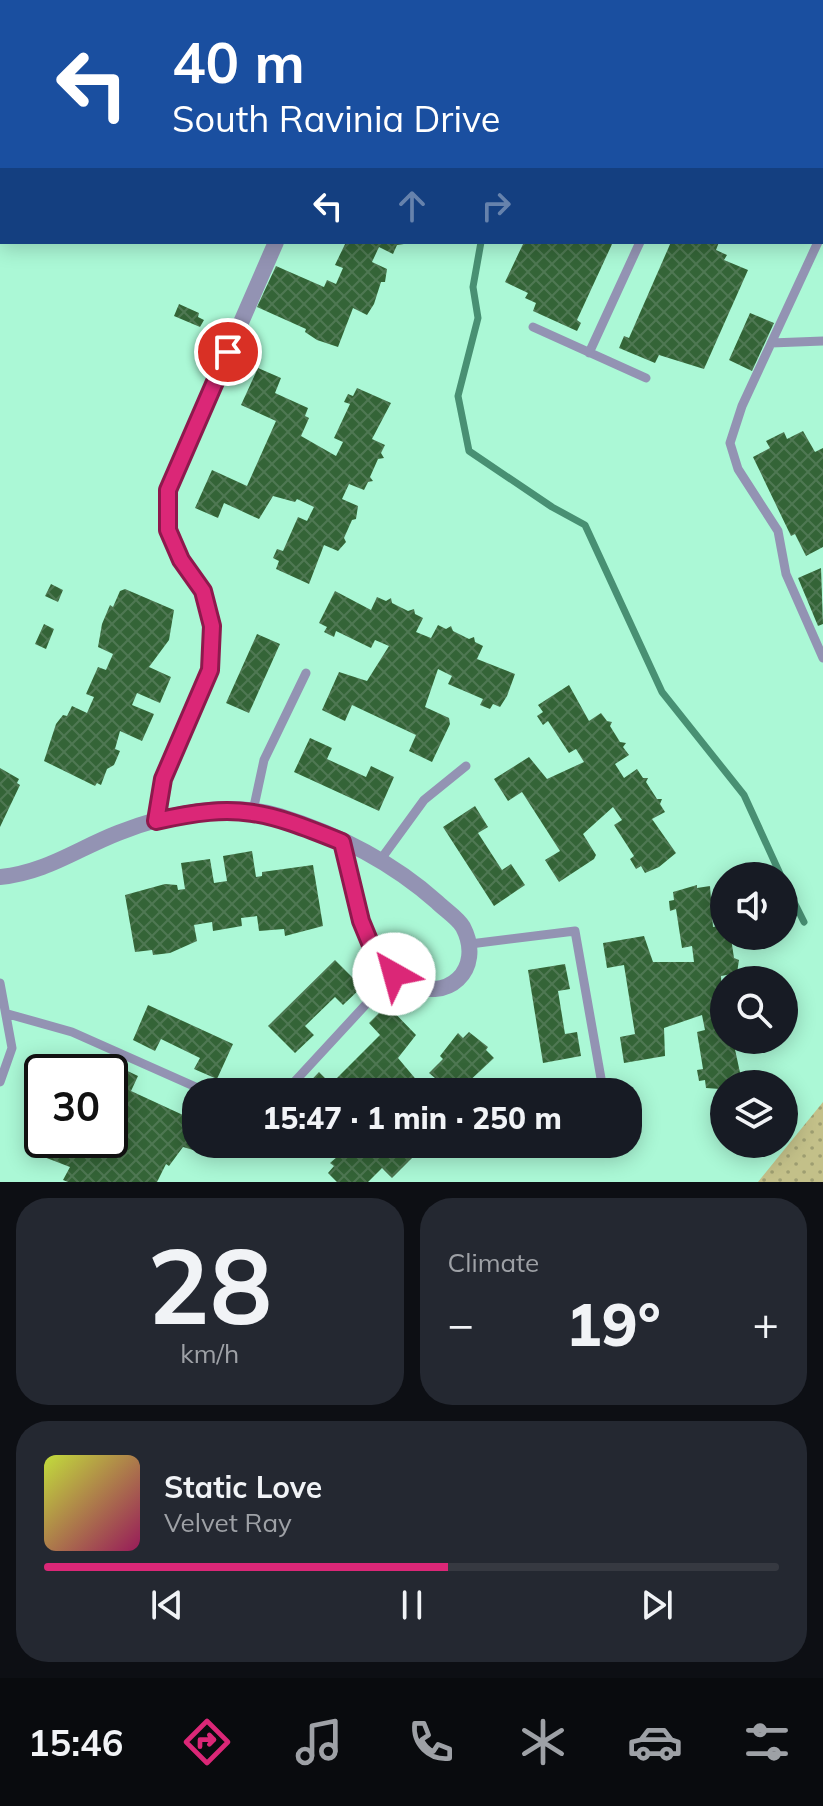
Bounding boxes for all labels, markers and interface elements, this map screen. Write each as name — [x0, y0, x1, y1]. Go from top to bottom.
text: 40 m — [172, 27, 305, 97]
icon: left — [40, 32, 144, 136]
text: South Ravinia Drive — [172, 96, 500, 141]
icon: left — [306, 184, 350, 228]
icon: ahead — [390, 184, 434, 228]
icon: right — [474, 184, 518, 228]
pin — [194, 318, 262, 386]
icon: arrive — [206, 330, 250, 374]
map controls — [710, 862, 798, 1158]
button: sound — [710, 862, 798, 950]
position arrow — [352, 932, 436, 1016]
button: search — [710, 966, 798, 1054]
speed limit sign: 30 — [24, 1054, 128, 1158]
button: layers — [710, 1070, 798, 1158]
text: 15:47 · 1 min · 250 m — [262, 1099, 562, 1137]
text: 28 — [147, 1219, 272, 1350]
text: Climate — [448, 1246, 539, 1279]
text: 19° — [566, 1286, 661, 1361]
text: − — [448, 1296, 474, 1351]
text: + — [753, 1296, 779, 1351]
text: km/h — [180, 1337, 239, 1370]
text: Static Love — [164, 1468, 322, 1506]
text: Velvet Ray — [164, 1506, 292, 1539]
icon: previous — [145, 1583, 189, 1627]
icon: pause — [390, 1583, 434, 1627]
icon: next — [635, 1583, 679, 1627]
icon: directions — [179, 1714, 235, 1770]
icon: music — [291, 1714, 347, 1770]
icon: phone — [403, 1714, 459, 1770]
icon: climate — [515, 1714, 571, 1770]
icon: car — [627, 1714, 683, 1770]
icon: filters — [739, 1714, 795, 1770]
text: 15:46 — [28, 1720, 123, 1765]

